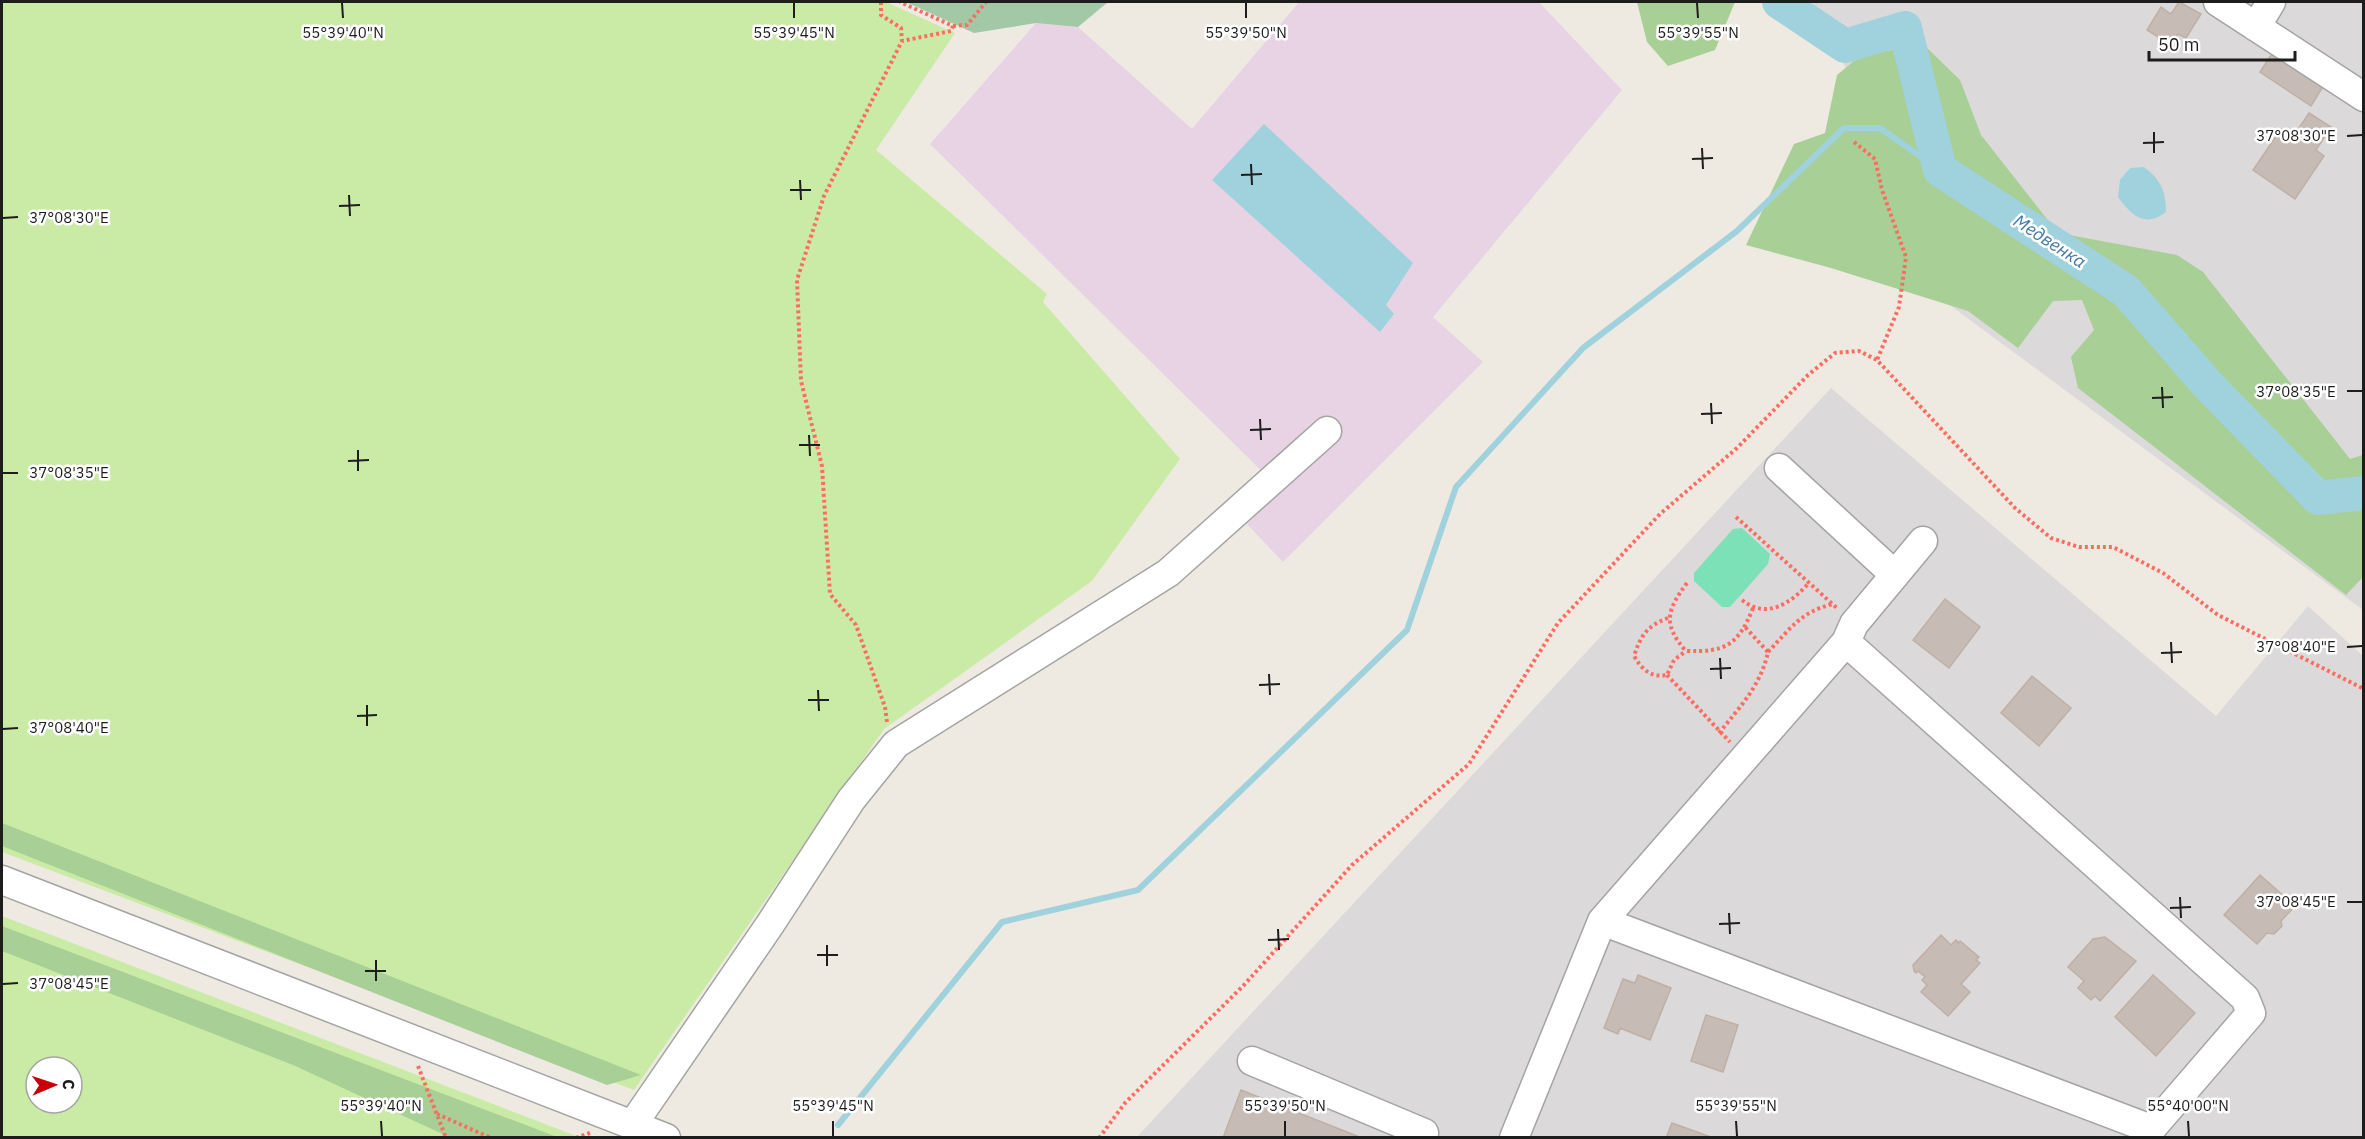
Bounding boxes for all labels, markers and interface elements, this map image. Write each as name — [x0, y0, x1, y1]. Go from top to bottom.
text: 55°39'40"N — [302, 23, 384, 42]
text: 55°39'45"N — [753, 23, 835, 42]
text: 55°39'50"N — [1205, 23, 1287, 42]
text: 55°39'55"N — [1657, 23, 1739, 42]
scale bar — [2149, 24, 2294, 62]
text: 50 m — [2158, 33, 2200, 56]
text: 37°08'30"E — [2256, 126, 2336, 145]
text: 37°08'30"E — [29, 208, 109, 227]
water label: Медвенка — [2009, 209, 2091, 273]
text: 37°08'35"E — [2256, 382, 2336, 401]
text: 37°08'35"E — [29, 463, 109, 482]
text: 37°08'40"E — [2256, 637, 2336, 656]
text: 37°08'40"E — [29, 718, 109, 737]
text: 37°08'45"E — [2256, 892, 2336, 911]
text: 37°08'45"E — [29, 974, 109, 993]
north arrow — [24, 1055, 84, 1115]
text: С — [59, 1079, 79, 1090]
text: 55°39'40"N — [340, 1096, 422, 1115]
text: 55°39'45"N — [792, 1096, 874, 1115]
text: 55°39'50"N — [1244, 1096, 1326, 1115]
text: 55°39'55"N — [1695, 1096, 1777, 1115]
text: 55°40'00"N — [2147, 1096, 2229, 1115]

